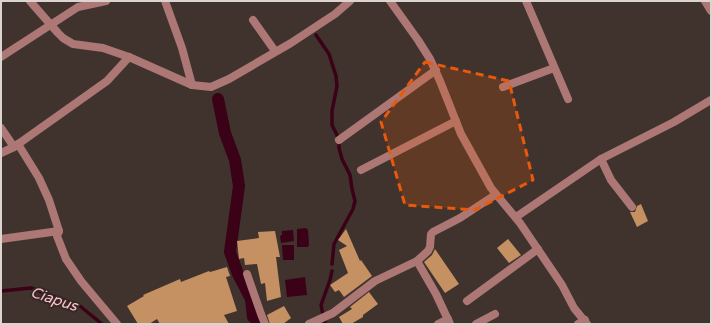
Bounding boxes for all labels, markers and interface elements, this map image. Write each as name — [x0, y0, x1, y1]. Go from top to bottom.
water label: Ciapus — [28, 283, 82, 316]

